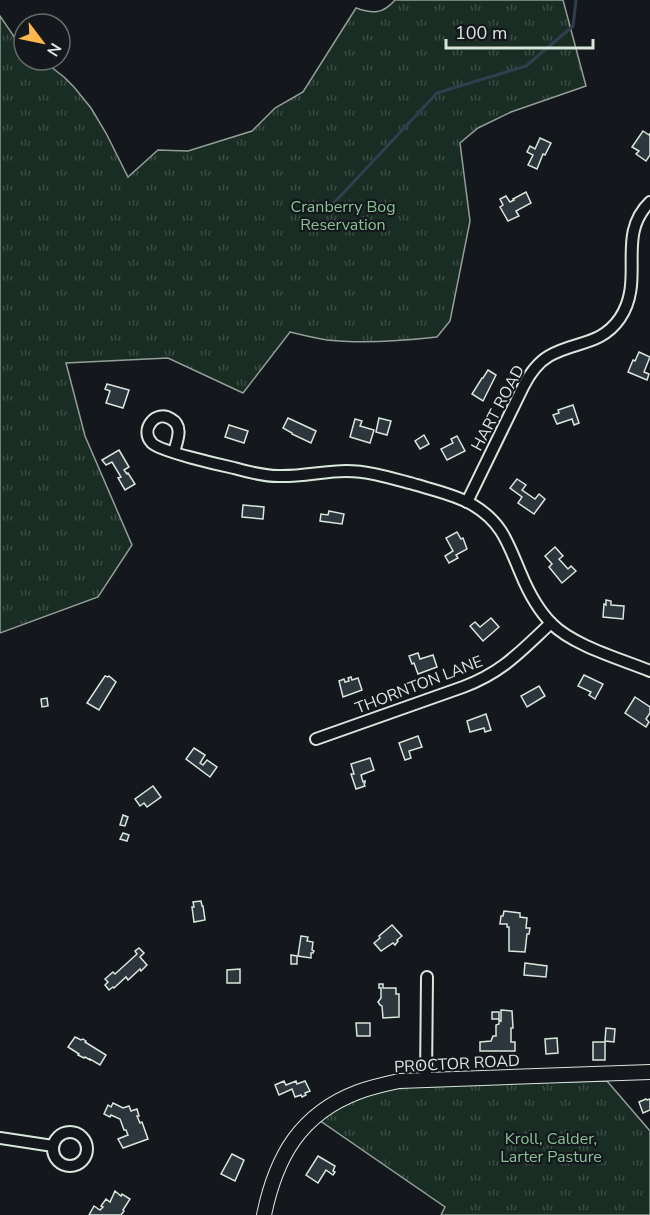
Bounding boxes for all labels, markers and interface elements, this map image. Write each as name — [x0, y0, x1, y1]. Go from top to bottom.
north arrow — [12, 12, 72, 72]
scale bar — [446, 12, 593, 50]
text: 100 m — [455, 21, 507, 45]
text: N — [41, 39, 66, 60]
park label: Cranberry Bog Reservation — [290, 196, 396, 236]
street label: HART ROAD — [466, 361, 530, 455]
street label: THORNTON LANE — [352, 651, 486, 719]
street label: PROCTOR ROAD — [394, 1050, 520, 1078]
park label: Kroll, Calder, Larter Pasture — [500, 1128, 602, 1168]

